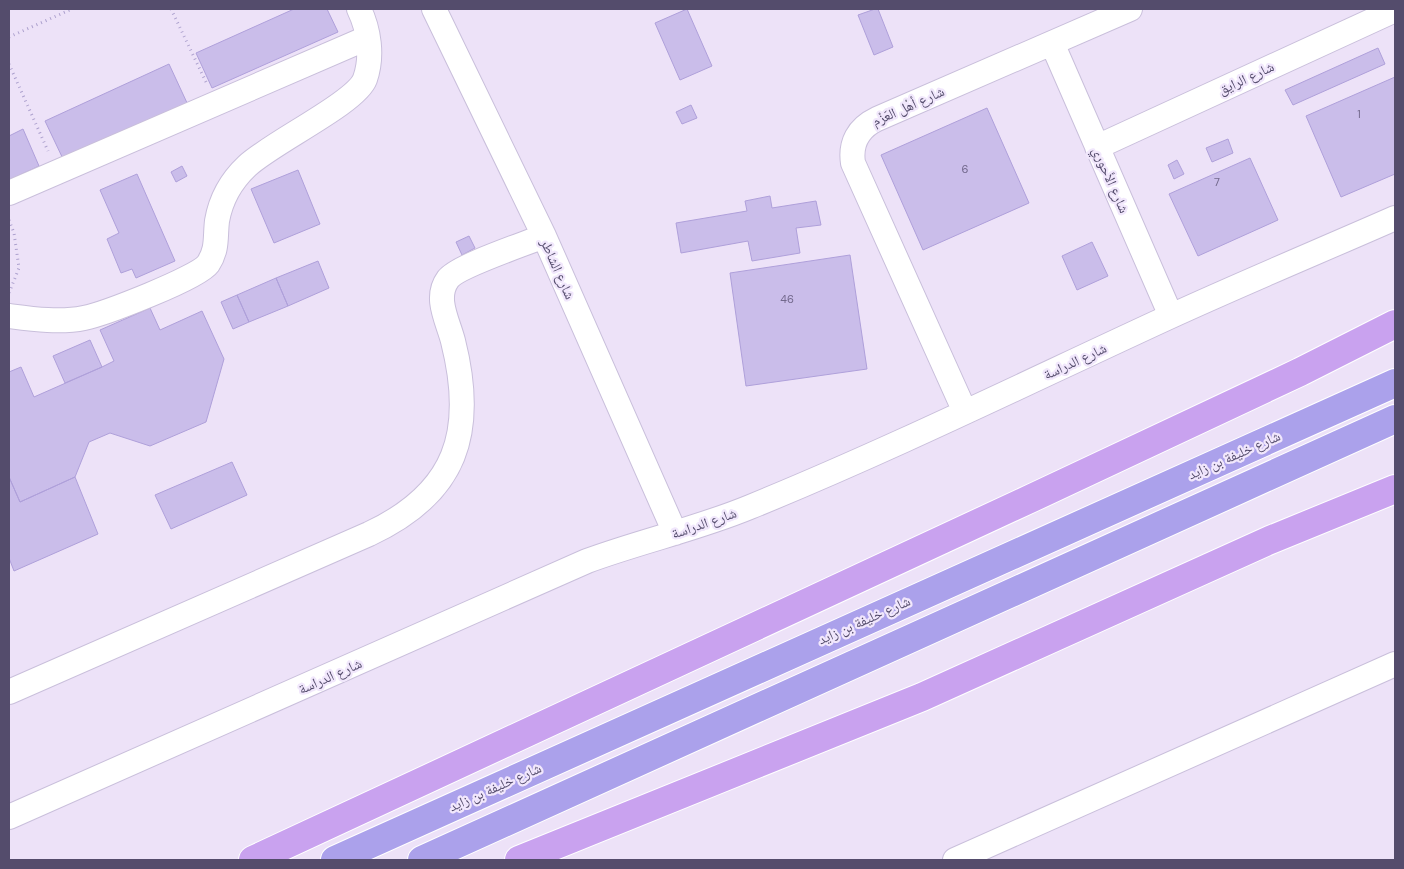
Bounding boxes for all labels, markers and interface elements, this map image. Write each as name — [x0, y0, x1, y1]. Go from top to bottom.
street label: شارع الرايق — [1215, 57, 1277, 100]
street label: شارع أهْل العَزْم — [869, 82, 947, 131]
house number: 1 — [1357, 107, 1361, 121]
street label: شارع الأحوري — [1086, 144, 1134, 217]
house number: 6 — [962, 162, 969, 176]
house number: 7 — [1214, 175, 1220, 189]
street label: شارع الشاطر — [535, 235, 579, 302]
house number: 46 — [780, 292, 794, 306]
street label: شارع الدراسة — [1041, 339, 1110, 384]
street label: شارع خليفة بن زايد — [1185, 427, 1283, 484]
street label: شارع الدراسة — [669, 503, 739, 543]
street label: شارع خليفة بن زايد — [815, 592, 913, 649]
street label: شارع الدراسة — [295, 654, 365, 699]
street label: شارع خليفة بن زايد — [446, 759, 544, 816]

